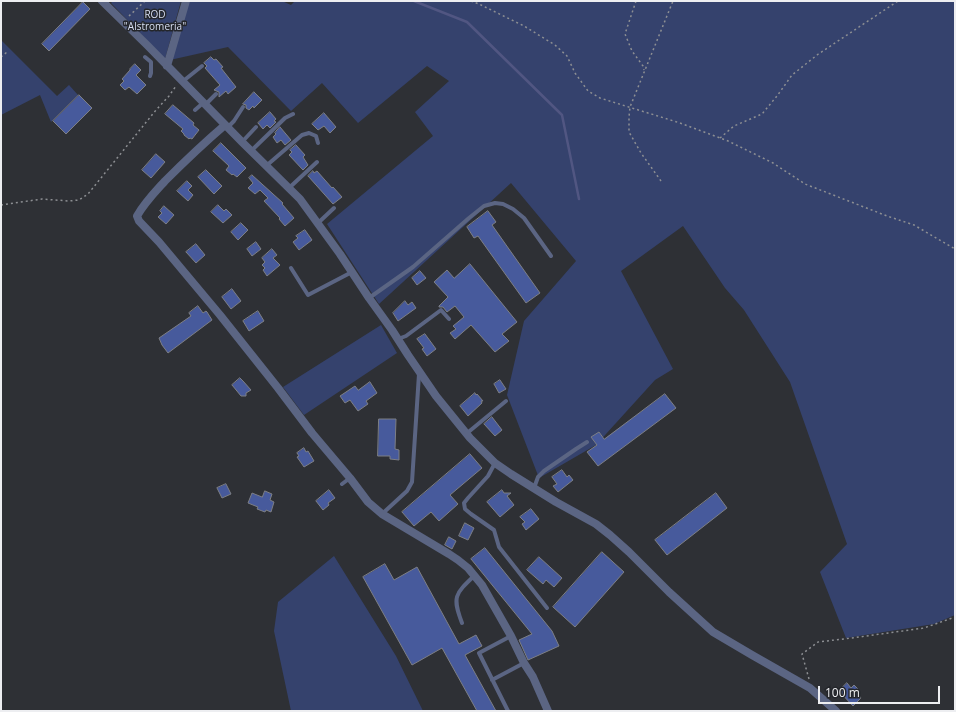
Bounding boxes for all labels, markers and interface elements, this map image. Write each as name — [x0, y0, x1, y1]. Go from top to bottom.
park label: ROD "Alstromeria" — [124, 9, 186, 32]
scale bar — [820, 678, 942, 704]
text: 100 m — [825, 684, 860, 701]

